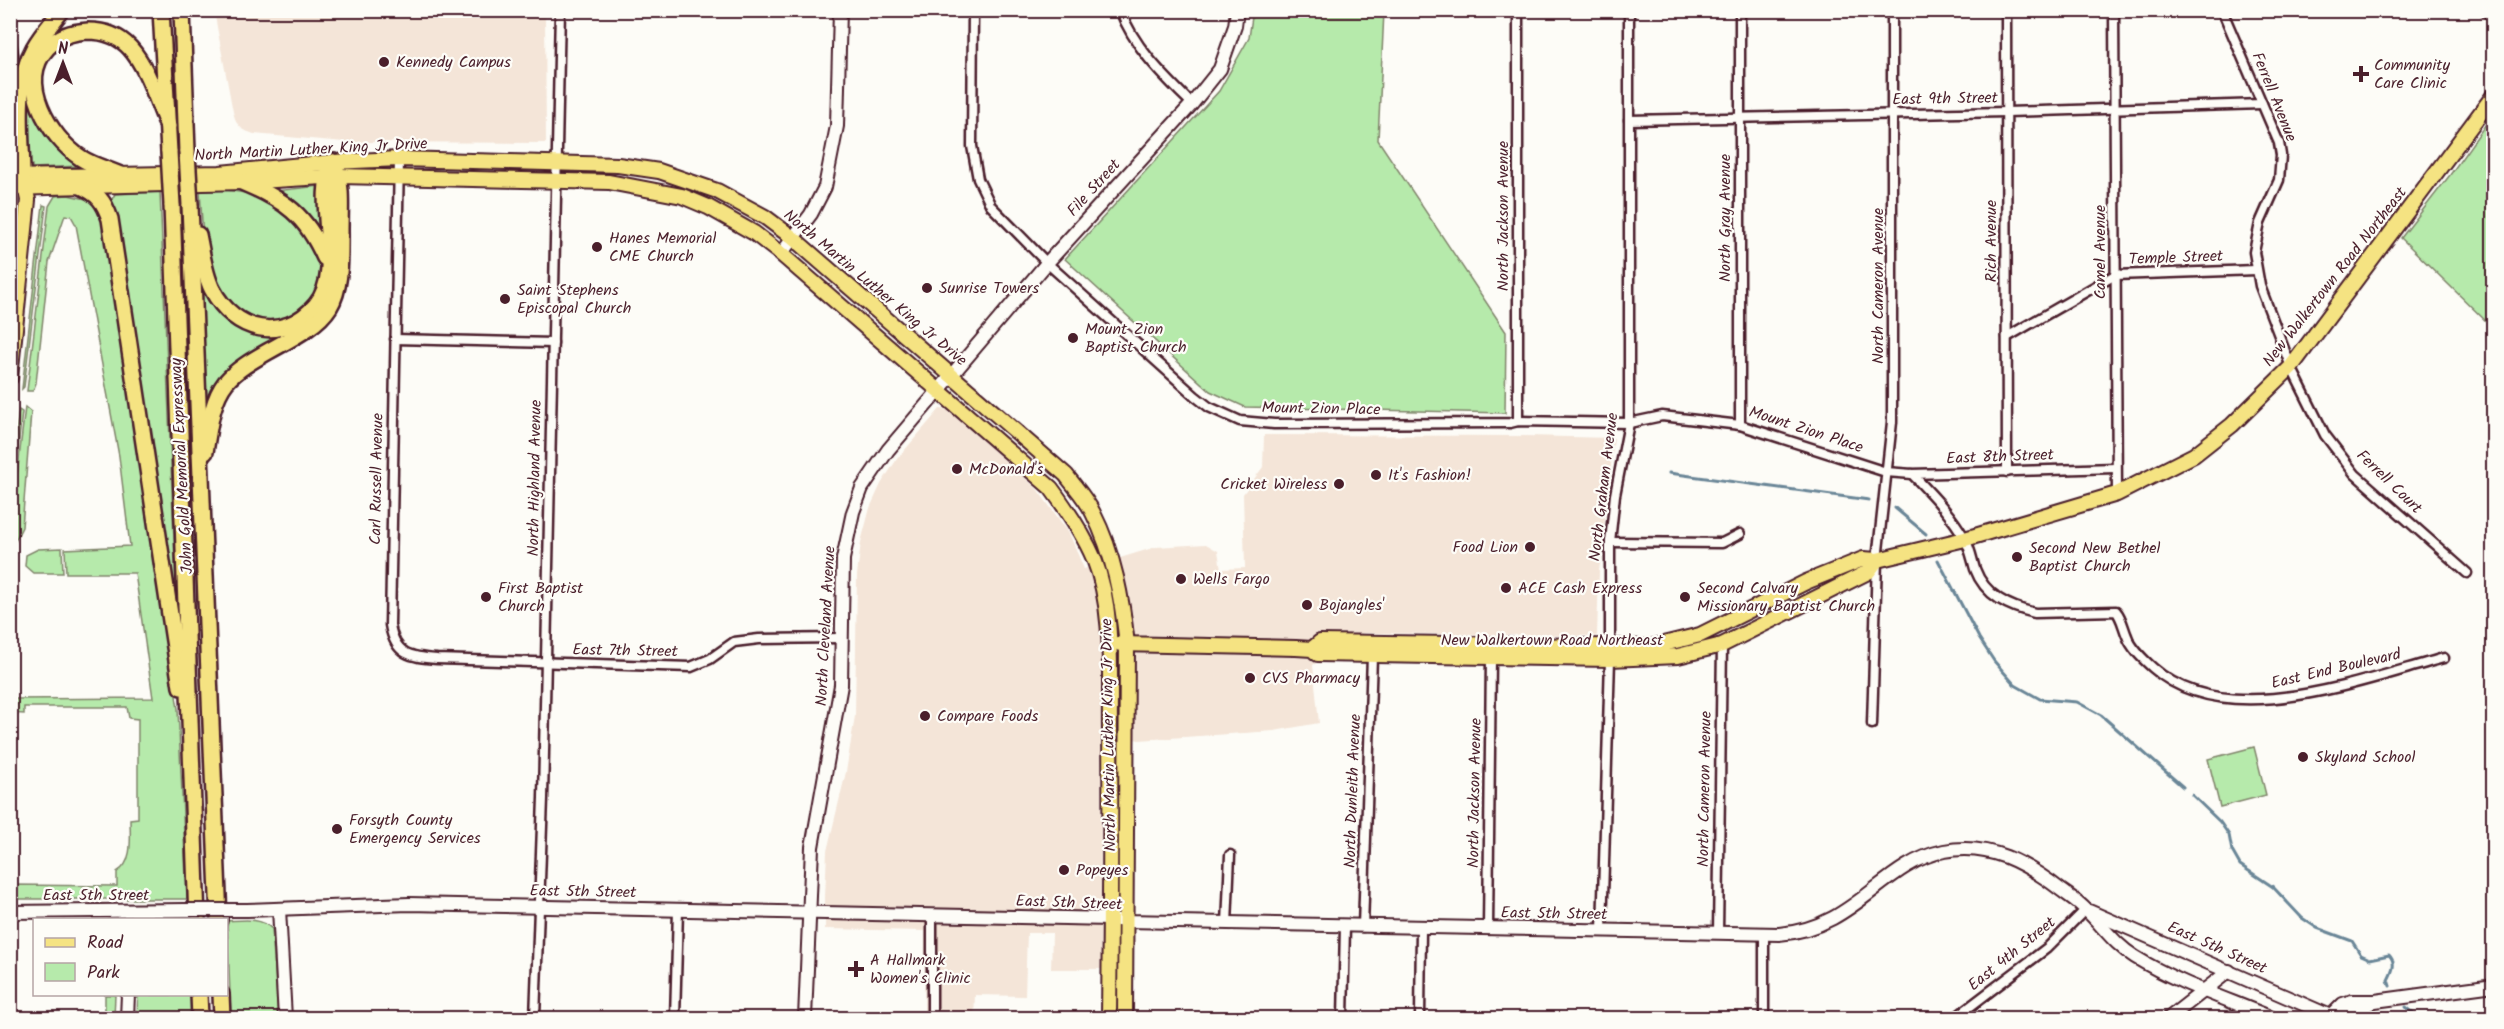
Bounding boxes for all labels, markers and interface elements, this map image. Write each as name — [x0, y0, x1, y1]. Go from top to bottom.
north arrow — [33, 33, 93, 93]
text: N — [58, 37, 68, 62]
street label: Ferrell Avenue — [2245, 48, 2303, 146]
place label: Kennedy Campus — [396, 50, 511, 75]
place label: Community Care Clinic — [2374, 53, 2451, 96]
marker: Kennedy Campus — [377, 55, 391, 69]
marker: Community Care Clinic — [2352, 65, 2370, 83]
street label: East 9th Street — [1892, 86, 1999, 112]
street label: North Martin Luther King Jr Drive — [194, 131, 428, 169]
street label: North Jackson Avenue — [1491, 141, 1516, 291]
street label: File Street — [1061, 153, 1127, 222]
street label: North Gray Avenue — [1713, 154, 1738, 282]
street label: New Walkertown Road Northeast — [2257, 181, 2414, 372]
street label: Rich Avenue — [1979, 200, 2004, 282]
street label: North Martin Luther King Jr Drive — [778, 203, 972, 373]
street label: Camel Avenue — [2088, 205, 2113, 299]
street label: North Cameron Avenue — [1866, 208, 1891, 364]
place label: Hanes Memorial CME Church — [609, 226, 717, 269]
marker: Hanes Memorial CME Church — [590, 240, 604, 254]
street label: Temple Street — [2128, 244, 2224, 272]
place label: Sunrise Towers — [939, 276, 1039, 301]
place label: Saint Stephens Episcopal Church — [517, 278, 631, 321]
marker: Sunrise Towers — [920, 281, 934, 295]
marker: Saint Stephens Episcopal Church — [498, 292, 512, 306]
place label: Mount Zion Baptist Church — [1085, 317, 1187, 360]
marker: Mount Zion Baptist Church — [1066, 331, 1080, 345]
street label: John Gold Memorial Expressway — [164, 357, 200, 575]
street label: Mount Zion Place — [1261, 395, 1381, 423]
street label: North Highland Avenue — [521, 399, 549, 557]
street label: Mount Zion Place — [1746, 400, 1866, 460]
street label: North Graham Avenue — [1582, 411, 1626, 563]
street label: Carl Russell Avenue — [363, 413, 391, 545]
street label: East 8th Street — [1946, 443, 2055, 471]
street label: Ferrell Court — [2350, 444, 2428, 521]
place label: McDonald's — [969, 457, 1044, 482]
marker: McDonald's — [950, 462, 964, 476]
place label: It's Fashion! — [1388, 463, 1472, 488]
marker: It's Fashion! — [1369, 468, 1383, 482]
place label: Cricket Wireless — [1220, 472, 1327, 497]
marker: Cricket Wireless — [1332, 477, 1346, 491]
place label: Food Lion — [1452, 535, 1518, 560]
place label: Second New Bethel Baptist Church — [2029, 536, 2161, 579]
marker: Food Lion — [1523, 540, 1537, 554]
street label: North Cleveland Avenue — [809, 545, 843, 707]
marker: Second New Bethel Baptist Church — [2010, 550, 2024, 564]
place label: Wells Fargo — [1193, 567, 1270, 592]
marker: Wells Fargo — [1174, 572, 1188, 586]
place label: First Baptist Church — [498, 576, 584, 619]
place label: ACE Cash Express — [1518, 576, 1642, 601]
place label: Second Calvary Missionary Baptist Church — [1697, 576, 1875, 619]
marker: ACE Cash Express — [1499, 581, 1513, 595]
marker: First Baptist Church — [479, 590, 493, 604]
marker: Second Calvary Missionary Baptist Church — [1678, 590, 1692, 604]
place label: Bojangles' — [1319, 593, 1385, 618]
marker: Bojangles' — [1300, 598, 1314, 612]
street label: North Martin Luther King Jr Drive — [1094, 618, 1124, 852]
street label: New Walkertown Road Northeast — [1441, 628, 1664, 653]
street label: East 7th Street — [572, 638, 679, 664]
street label: East End Boulevard — [2269, 642, 2404, 696]
place label: CVS Pharmacy — [1262, 666, 1360, 691]
marker: CVS Pharmacy — [1243, 671, 1257, 685]
place label: Compare Foods — [937, 704, 1038, 729]
marker: Compare Foods — [918, 709, 932, 723]
street label: North Cameron Avenue — [1691, 711, 1719, 867]
street label: North Dunleith Avenue — [1338, 713, 1368, 869]
street label: North Jackson Avenue — [1461, 718, 1489, 868]
place label: Skyland School — [2315, 745, 2416, 770]
marker: Skyland School — [2296, 750, 2310, 764]
place label: Forsyth County Emergency Services — [349, 808, 481, 851]
marker: Forsyth County Emergency Services — [330, 822, 344, 836]
place label: Popeyes — [1076, 858, 1128, 883]
marker: Popeyes — [1057, 863, 1071, 877]
street label: East 5th Street — [529, 879, 637, 905]
street label: East 5th Street — [43, 883, 150, 908]
street label: East 5th Street — [1015, 889, 1124, 917]
street label: East 5th Street — [1500, 901, 1608, 927]
street label: East 4th Street — [1963, 910, 2062, 997]
street label: East 5th Street — [2163, 915, 2272, 981]
legend — [33, 918, 228, 996]
text: Road — [87, 929, 124, 958]
place label: A Hallmark Women's Clinic — [870, 948, 971, 991]
text: Park — [87, 959, 120, 988]
marker: A Hallmark Women's Clinic — [847, 960, 865, 978]

